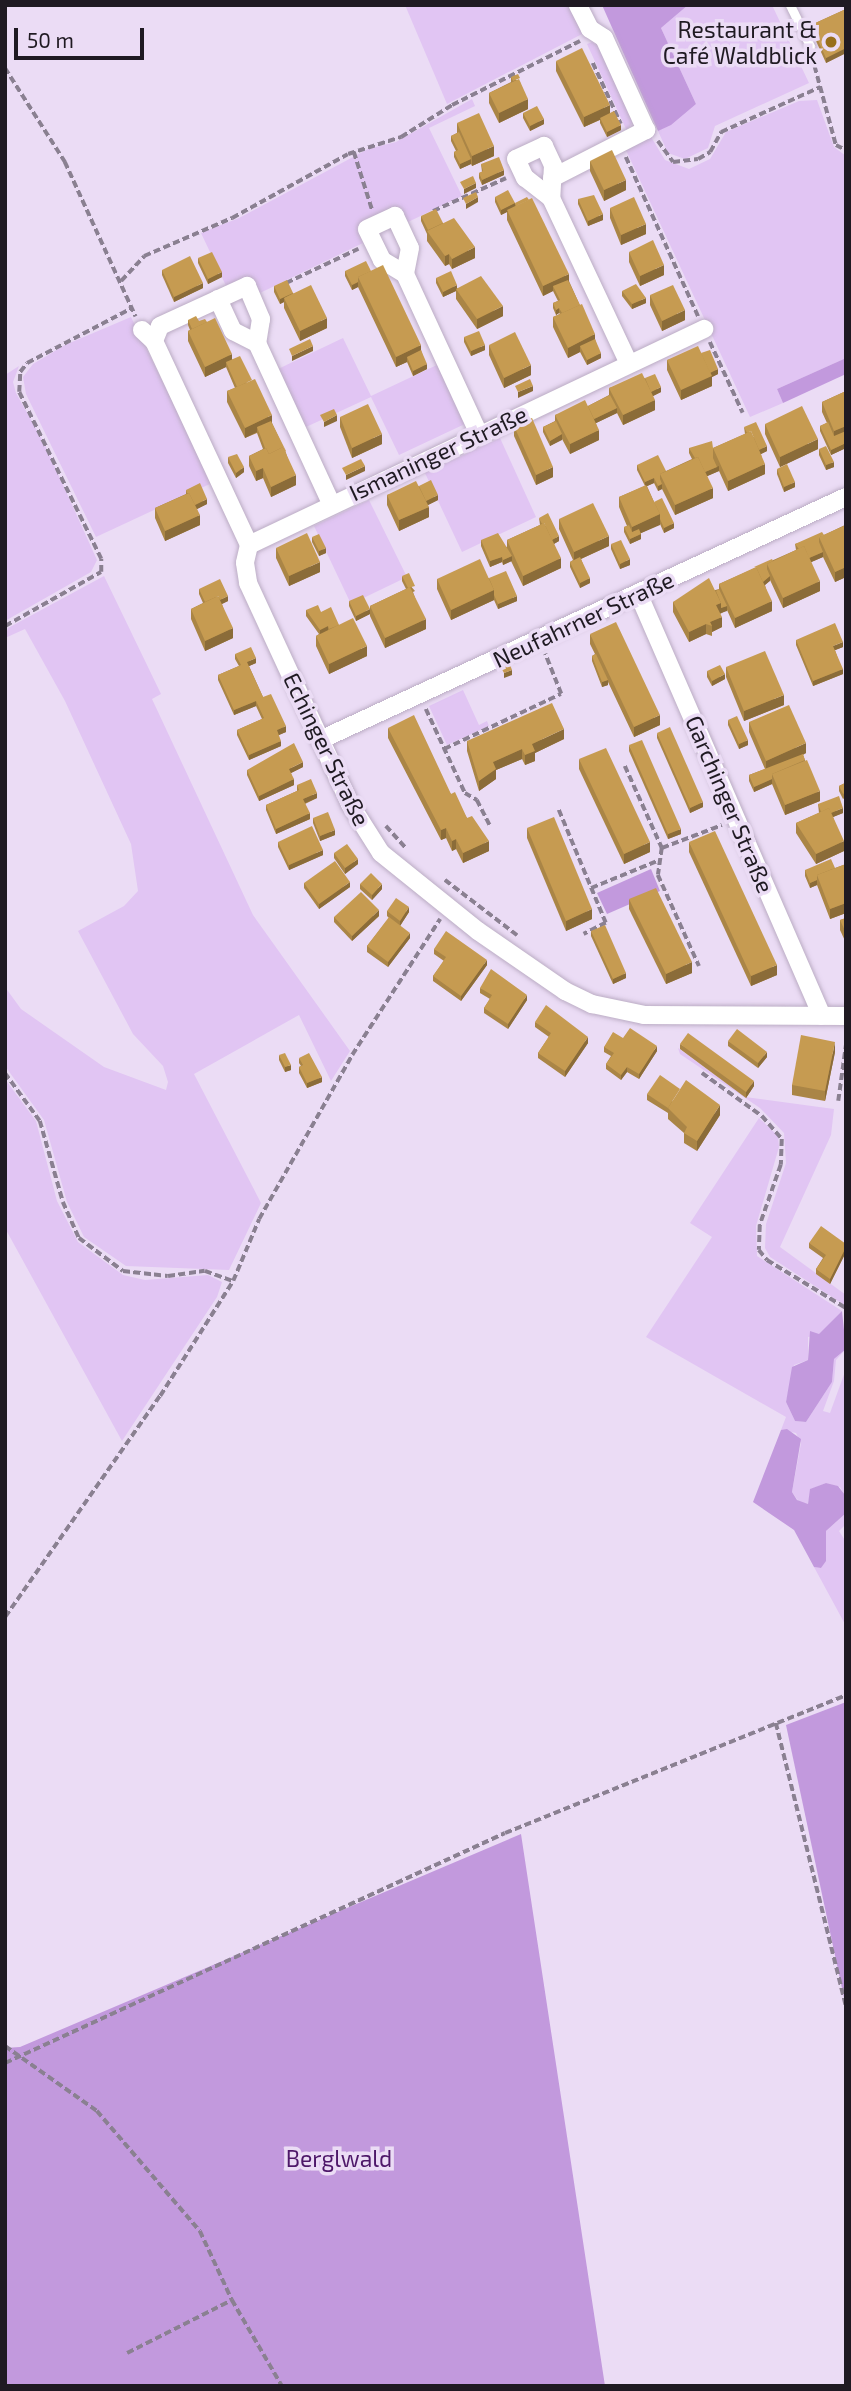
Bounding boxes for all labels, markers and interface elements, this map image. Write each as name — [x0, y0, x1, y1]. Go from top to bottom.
scale bar — [18, 14, 147, 58]
place label: Restaurant & Café Waldblick — [662, 15, 817, 69]
text: 50 m — [27, 27, 74, 52]
marker: Restaurant & Café Waldblick — [823, 34, 839, 50]
street label: Ismaninger Straße — [344, 400, 532, 506]
street label: Neufahrner Straße — [488, 565, 678, 673]
street label: Echinger Straße — [278, 668, 376, 830]
street label: Garchinger Straße — [680, 711, 780, 897]
park label: Berglwald — [286, 2144, 392, 2172]

